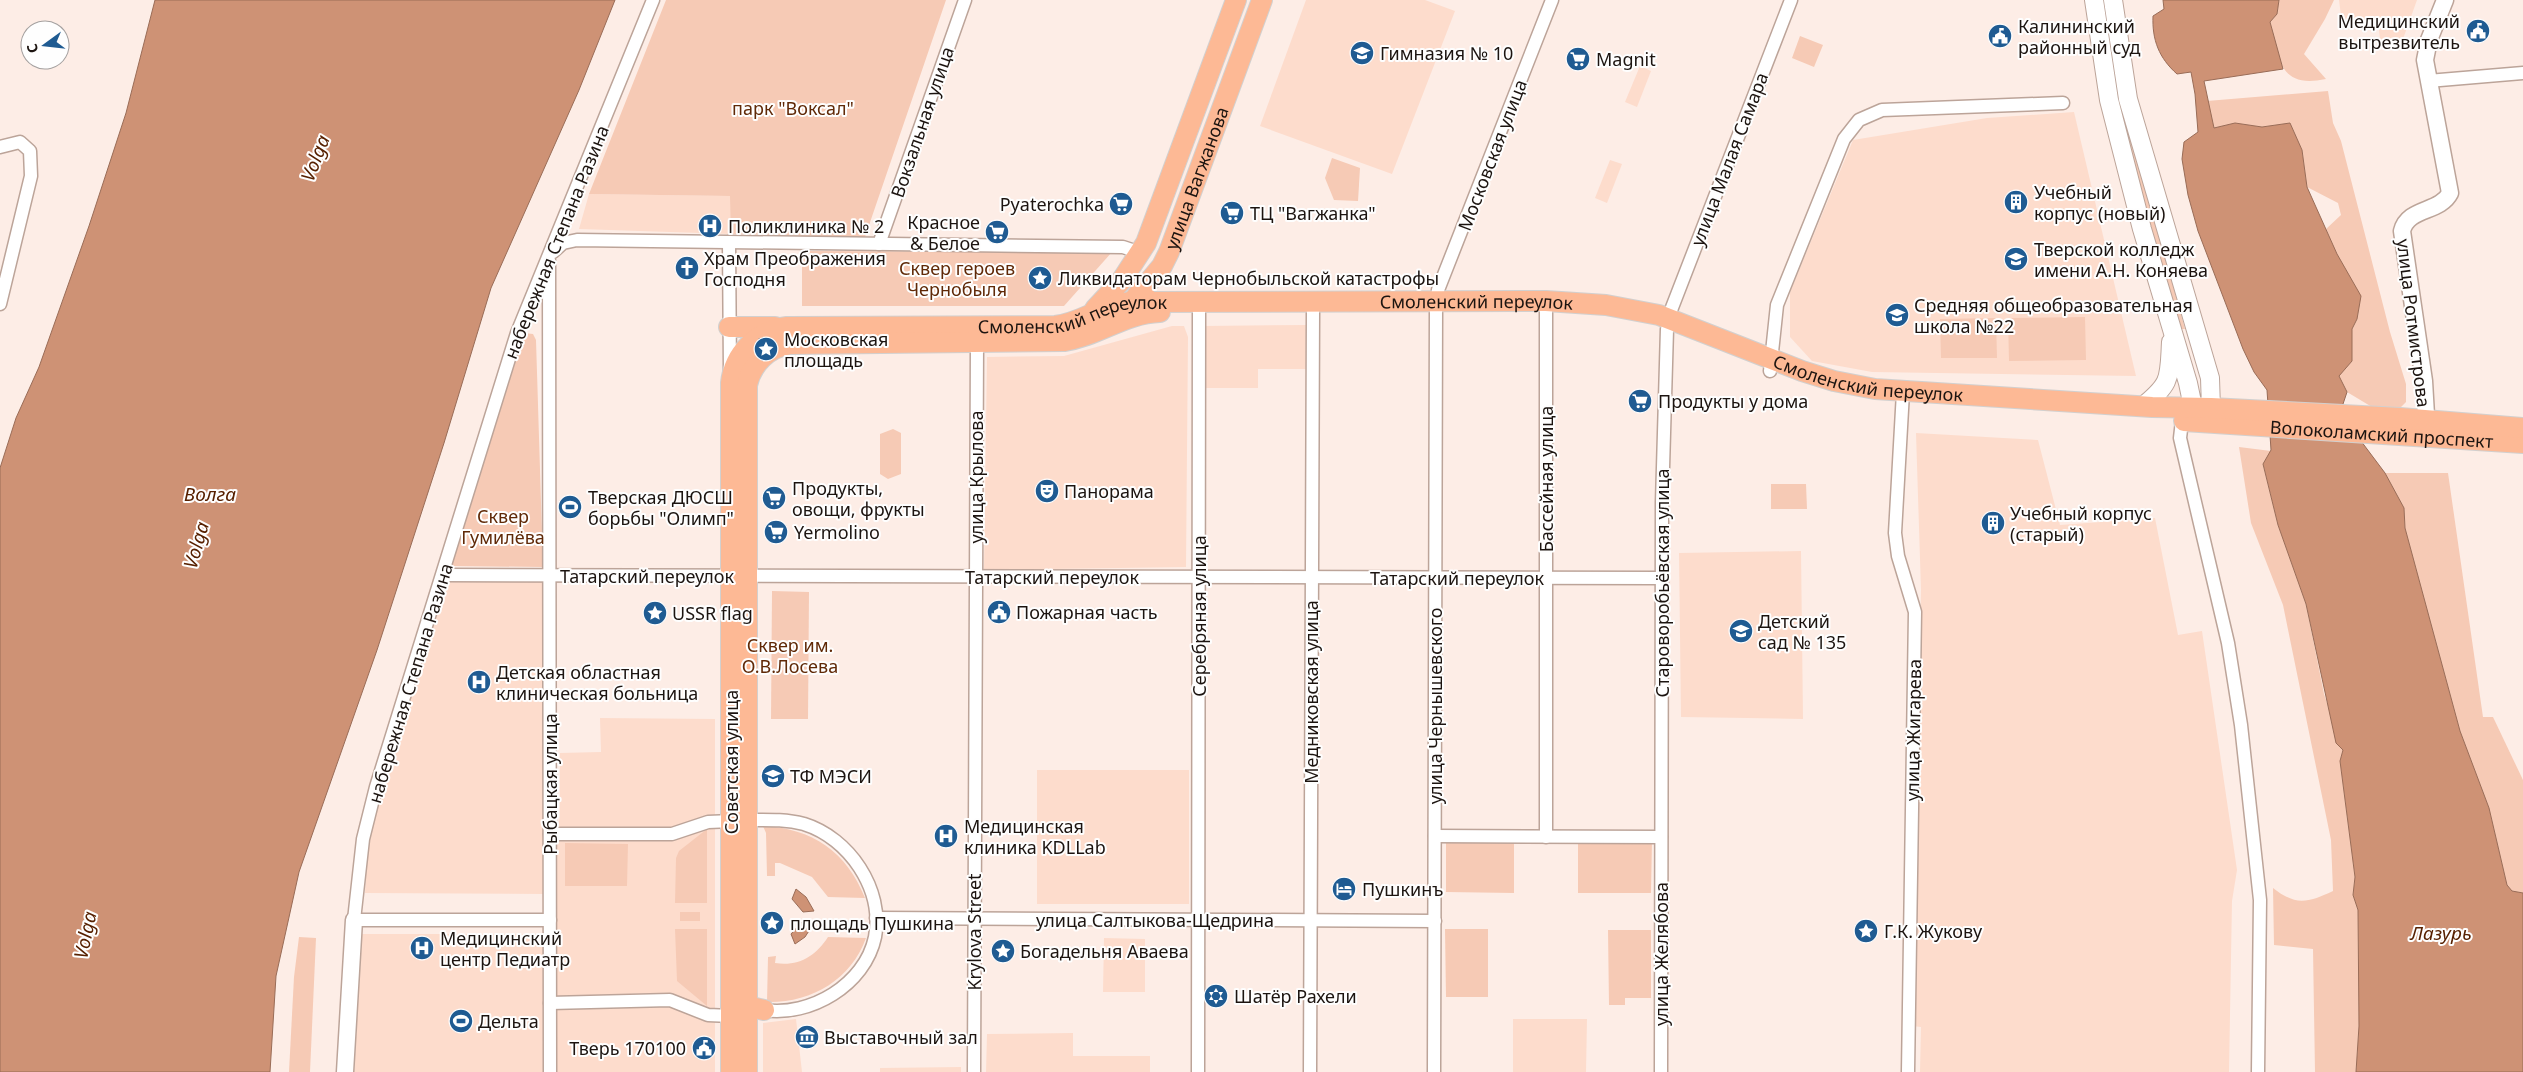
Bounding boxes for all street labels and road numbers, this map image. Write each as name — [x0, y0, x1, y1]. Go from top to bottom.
street label: Вокзальная улица — [885, 43, 959, 201]
street label: улица Малая Самара — [1685, 69, 1773, 249]
street label: Московская улица — [1452, 76, 1532, 234]
street label: улица Вагжанова — [1159, 103, 1234, 253]
street label: набережная Степана Разина — [498, 122, 614, 362]
street label: улица Ротмистрова — [2392, 237, 2436, 409]
street label: Смоленский переулок — [1380, 289, 1574, 315]
street label: Смоленский переулок — [978, 290, 1168, 338]
street label: Смоленский переулок — [1770, 349, 1964, 407]
street label: Бассейная улица — [1534, 406, 1558, 552]
street label: улица Крылова — [964, 411, 988, 543]
street label: Волоколамский проспект — [2269, 415, 2495, 453]
street label: Староворобьёвская улица — [1650, 469, 1674, 697]
street label: Серебряная улица — [1187, 535, 1211, 697]
street label: набережная Степана Разина — [362, 560, 458, 806]
street label: Татарский переулок — [560, 564, 735, 588]
street label: Татарский переулок — [965, 565, 1140, 589]
street label: Татарский переулок — [1370, 566, 1545, 590]
street label: Медниковская улица — [1299, 600, 1323, 784]
street label: улица Чернышевского — [1423, 608, 1447, 804]
street label: улица Жигарева — [1900, 659, 1926, 801]
street label: Советская улица — [719, 690, 743, 834]
street label: Рыбацкая улица — [538, 713, 562, 855]
street label: Krylova Street — [962, 873, 986, 991]
street label: улица Желябова — [1649, 882, 1673, 1026]
street label: улица Салтыкова-Щедрина — [1036, 908, 1274, 932]

